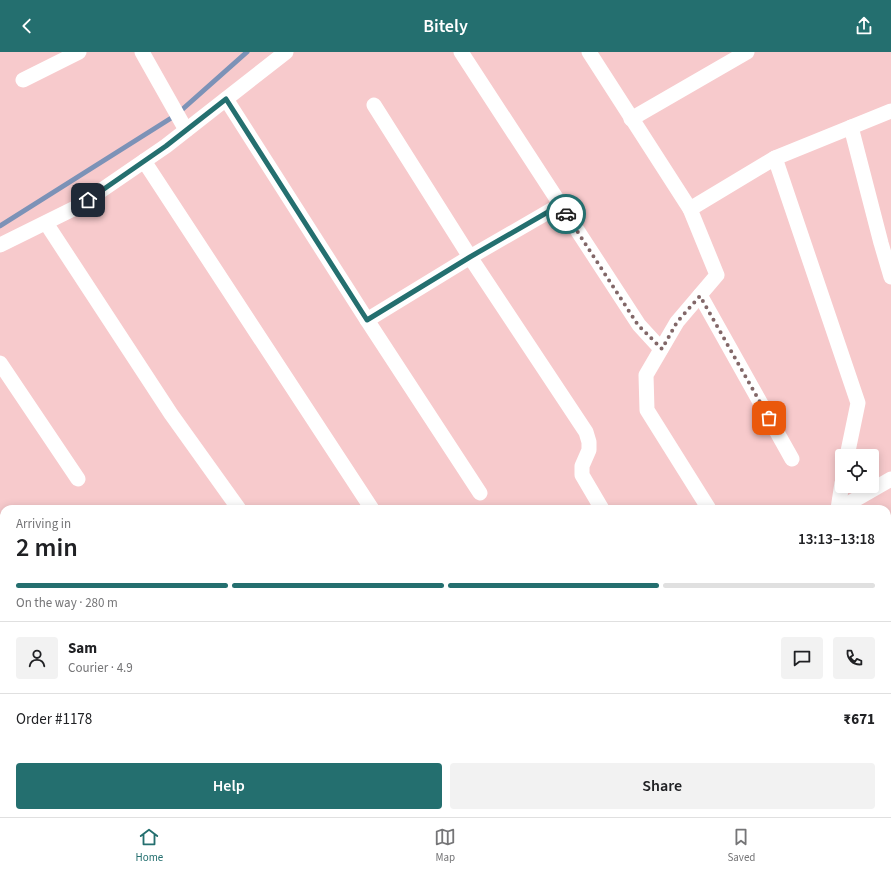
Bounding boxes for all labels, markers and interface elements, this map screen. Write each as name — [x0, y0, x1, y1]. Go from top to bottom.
text: Bitely — [423, 14, 468, 39]
icon: back — [16, 15, 38, 37]
icon: share — [853, 15, 875, 37]
pin — [71, 183, 105, 217]
icon: home — [77, 189, 99, 211]
courier — [546, 194, 586, 234]
icon: car — [555, 203, 577, 225]
pin — [752, 401, 786, 435]
icon: bag — [758, 407, 780, 429]
map controls — [835, 449, 879, 493]
button: locate — [835, 449, 879, 493]
text: Arriving in — [16, 515, 71, 533]
text: 2 min — [16, 529, 78, 566]
text: 13:13–13:18 — [798, 529, 875, 550]
text: On the way · 280 m — [16, 594, 118, 612]
button: person — [16, 637, 58, 679]
button: chat — [781, 637, 823, 679]
button: phone — [833, 637, 875, 679]
text: Sam — [68, 638, 97, 659]
text: Courier · 4.9 — [68, 659, 133, 677]
text: Order #1178 — [16, 709, 92, 730]
text: ₹671 — [843, 709, 875, 730]
button: Help — [16, 763, 442, 809]
button: Share — [450, 763, 875, 809]
tab: Home — [136, 826, 163, 865]
tab: Map — [434, 826, 456, 865]
tab: Saved — [727, 826, 755, 865]

